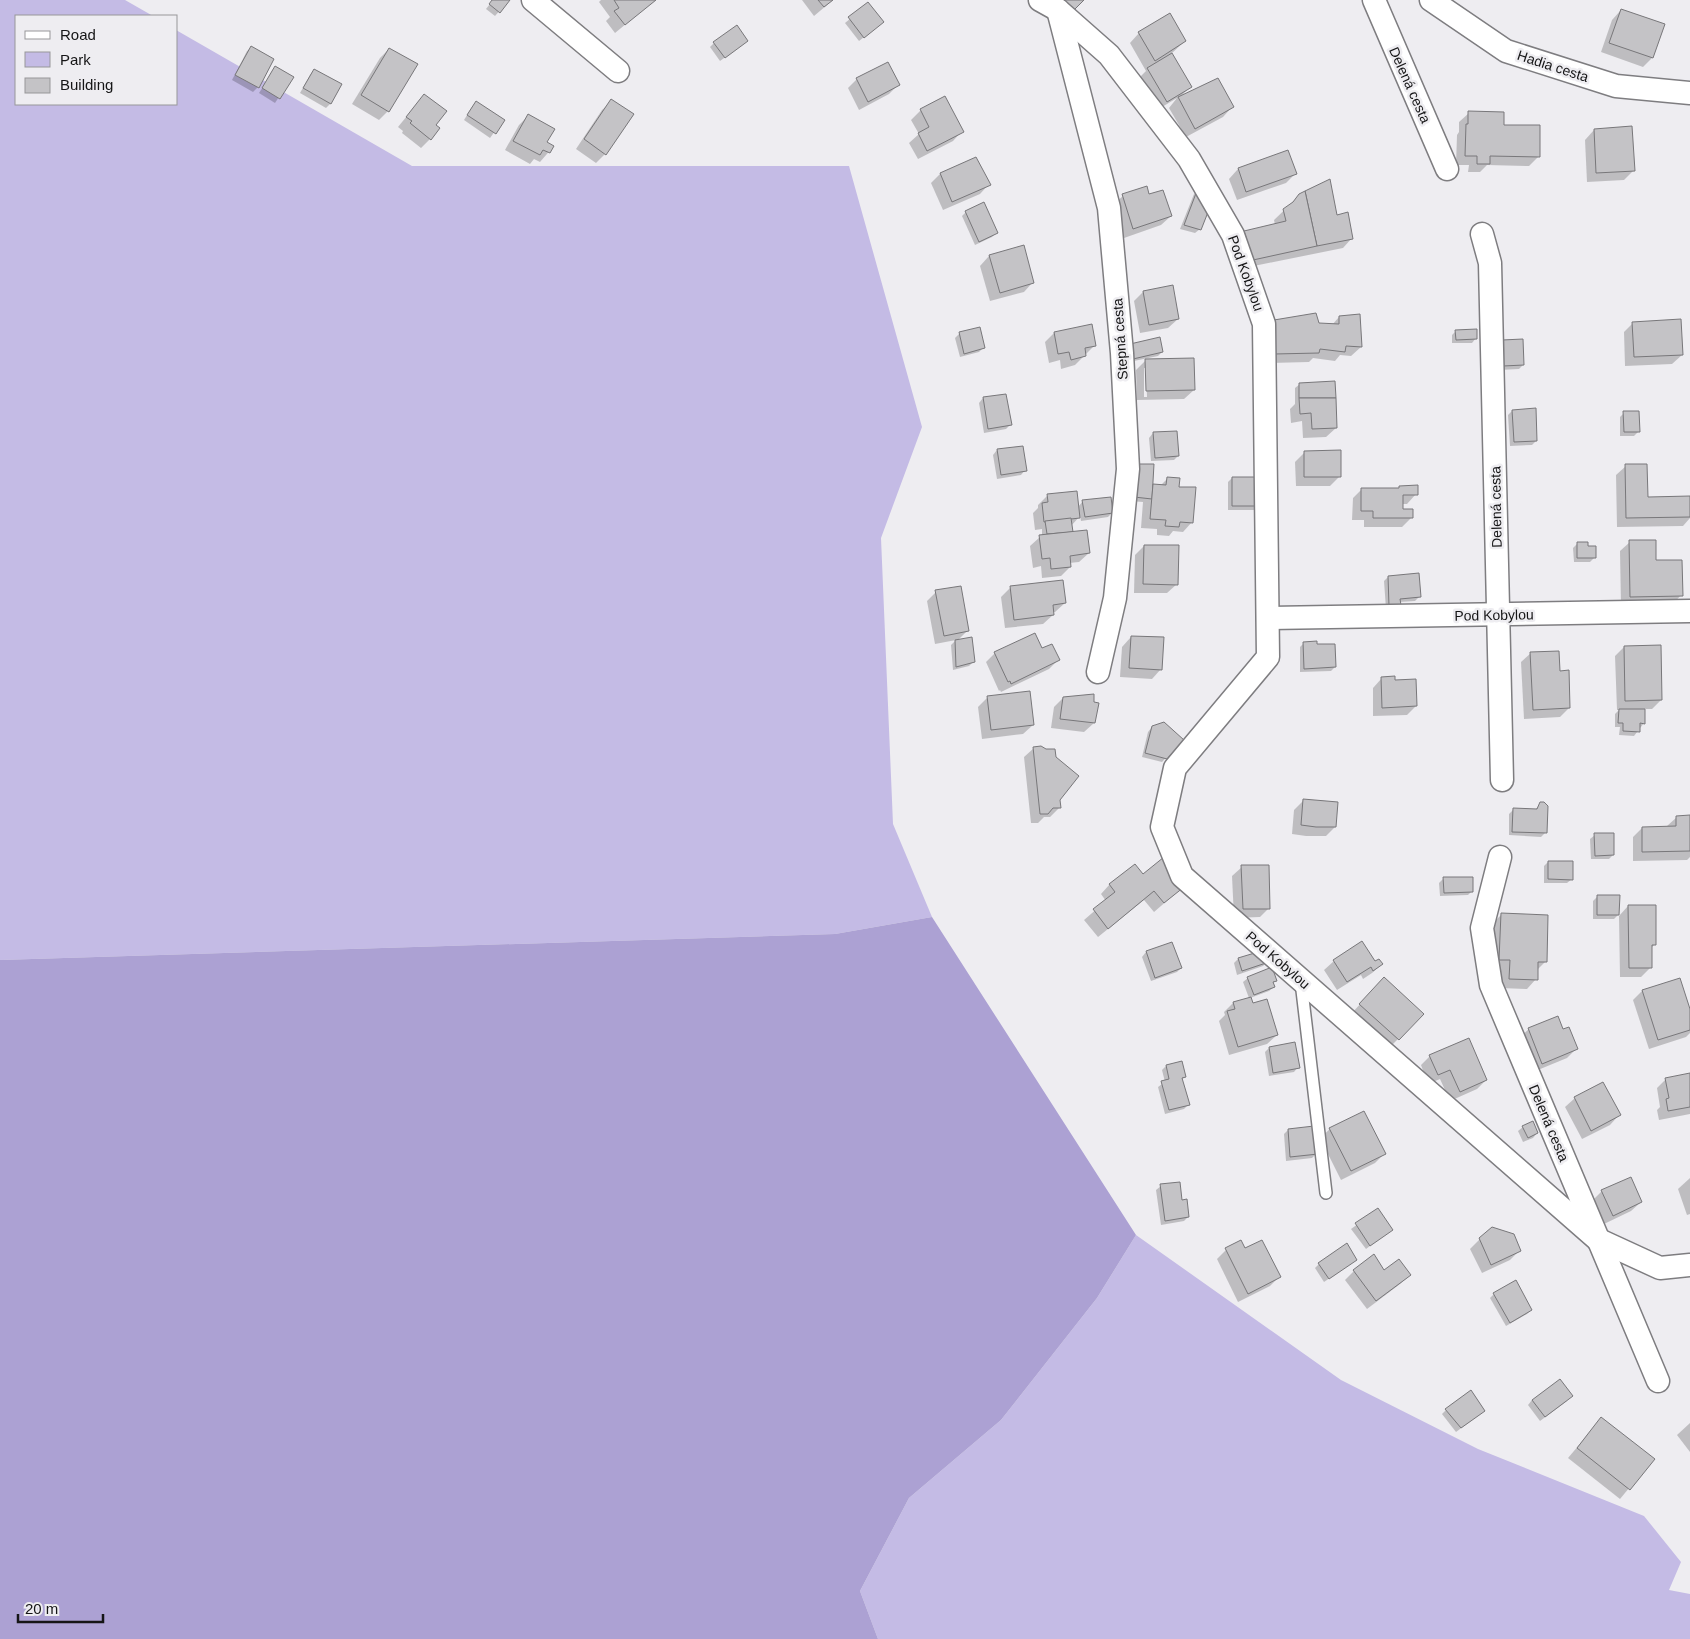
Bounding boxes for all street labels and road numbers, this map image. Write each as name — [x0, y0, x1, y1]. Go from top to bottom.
street label: Delená cesta — [1386, 44, 1434, 126]
street label: Hadia cesta — [1515, 47, 1591, 85]
street label: Pod Kobylou — [1225, 233, 1267, 313]
street label: Stepná cesta — [1109, 297, 1131, 380]
street label: Delená cesta — [1487, 466, 1505, 548]
street label: Pod Kobylou — [1454, 606, 1534, 624]
street label: Pod Kobylou — [1243, 928, 1313, 992]
street label: Delená cesta — [1526, 1082, 1572, 1164]

